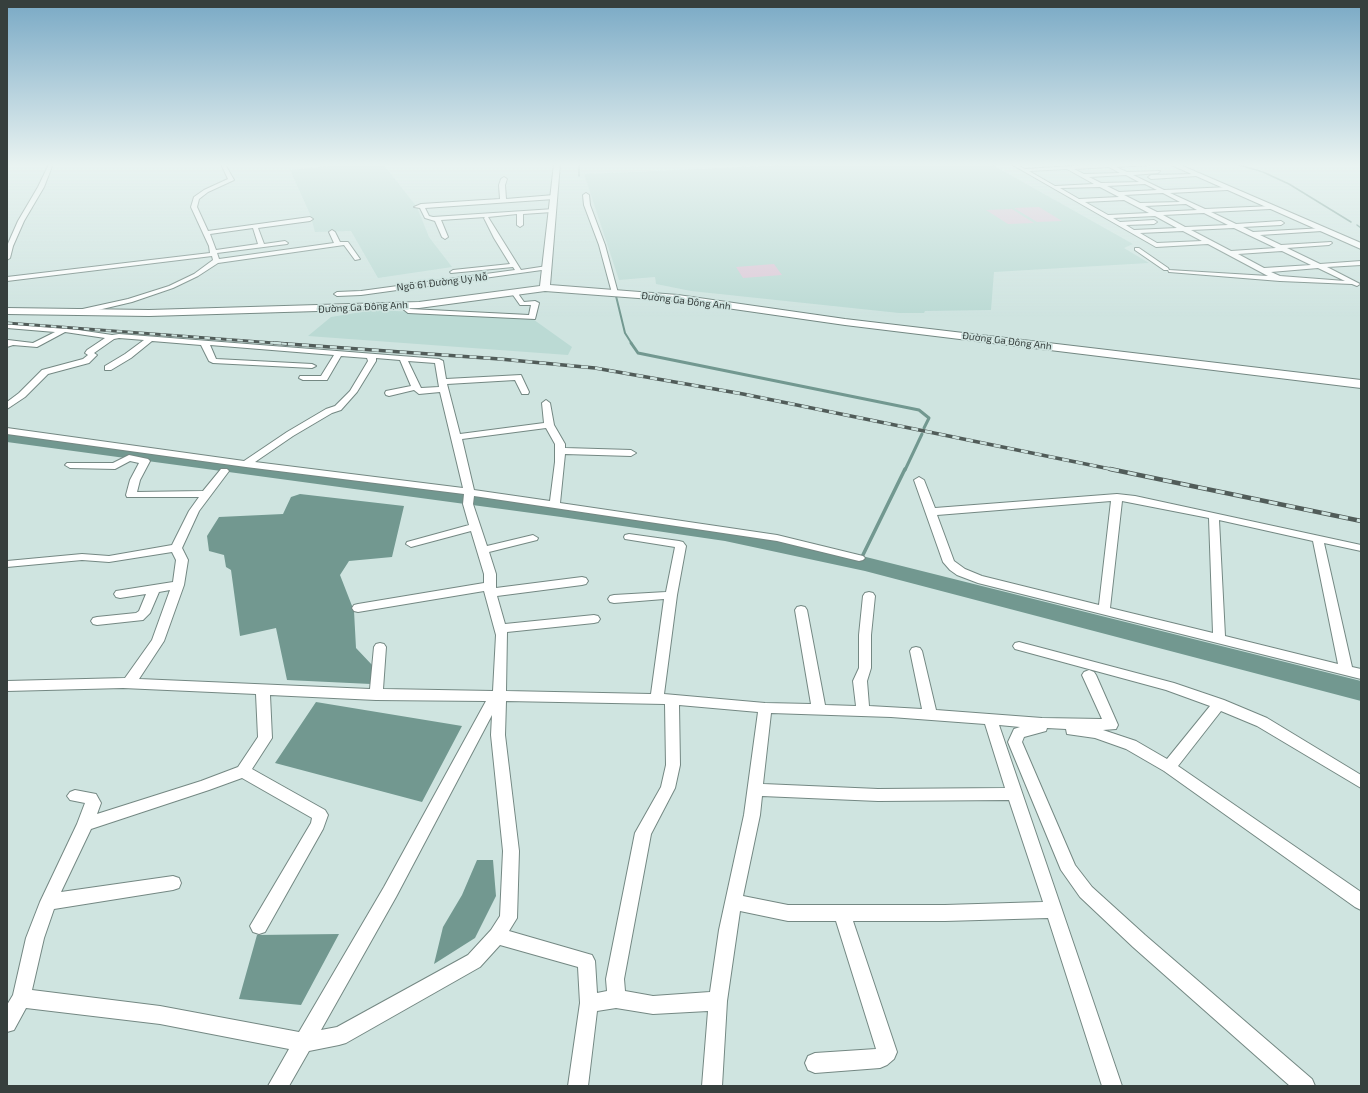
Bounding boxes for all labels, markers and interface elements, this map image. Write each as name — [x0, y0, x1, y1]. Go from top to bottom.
street label: Ngõ 61 Đường Uy Nỗ — [396, 270, 488, 294]
street label: Đường Ga Đông Anh — [641, 290, 731, 312]
street label: Đường Ga Đông Anh — [318, 299, 408, 315]
street label: Đường Ga Đông Anh — [962, 330, 1052, 352]

